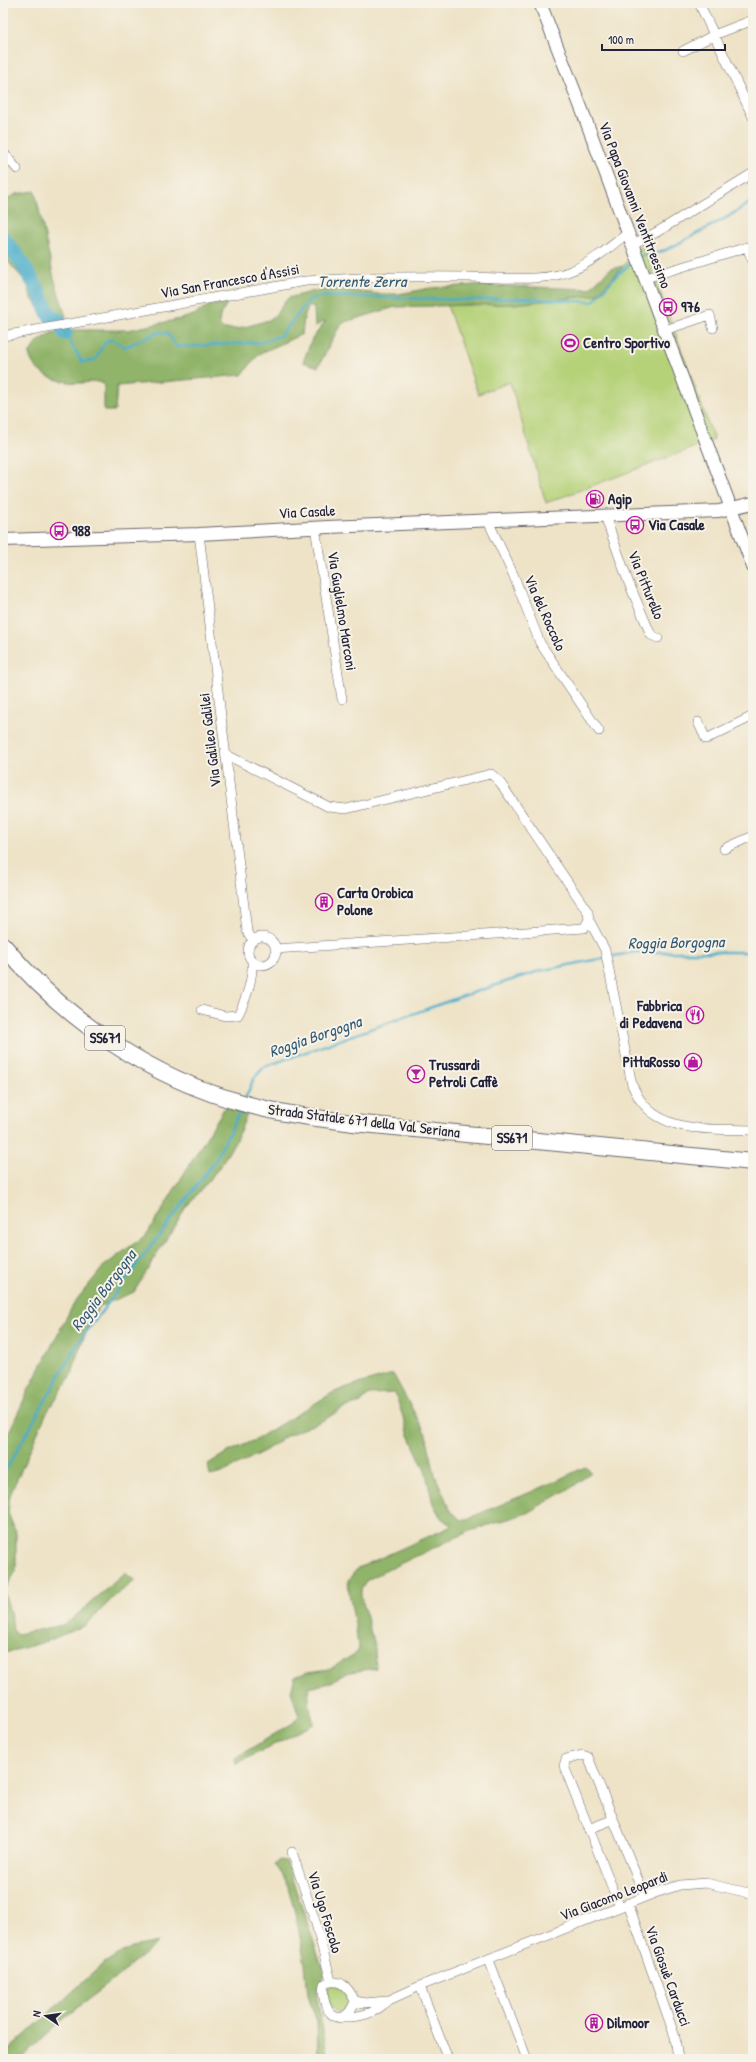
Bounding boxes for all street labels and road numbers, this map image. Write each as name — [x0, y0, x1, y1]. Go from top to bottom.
street label: Via Papa Giovanni Ventitreesimo — [594, 119, 677, 291]
street label: Via San Francesco d'Assisi — [159, 258, 301, 303]
street label: Via Casale — [278, 500, 336, 523]
street label: Via Pitturello — [623, 547, 670, 622]
street label: Via Guglielmo Marconi — [323, 550, 362, 672]
street label: Via del Roccolo — [519, 572, 572, 654]
street label: Via Galileo Galilei — [193, 692, 226, 788]
road number: SS671 — [85, 1026, 125, 1050]
street label: Strada Statale 671 della Val Seriana — [267, 1098, 461, 1143]
road number: SS671 — [492, 1126, 532, 1150]
street label: Via Giacomo Leopardi — [557, 1865, 671, 1926]
street label: Via Ugo Foscolo — [303, 1868, 348, 1956]
street label: Via Giosuè Carducci — [641, 1923, 696, 2029]

